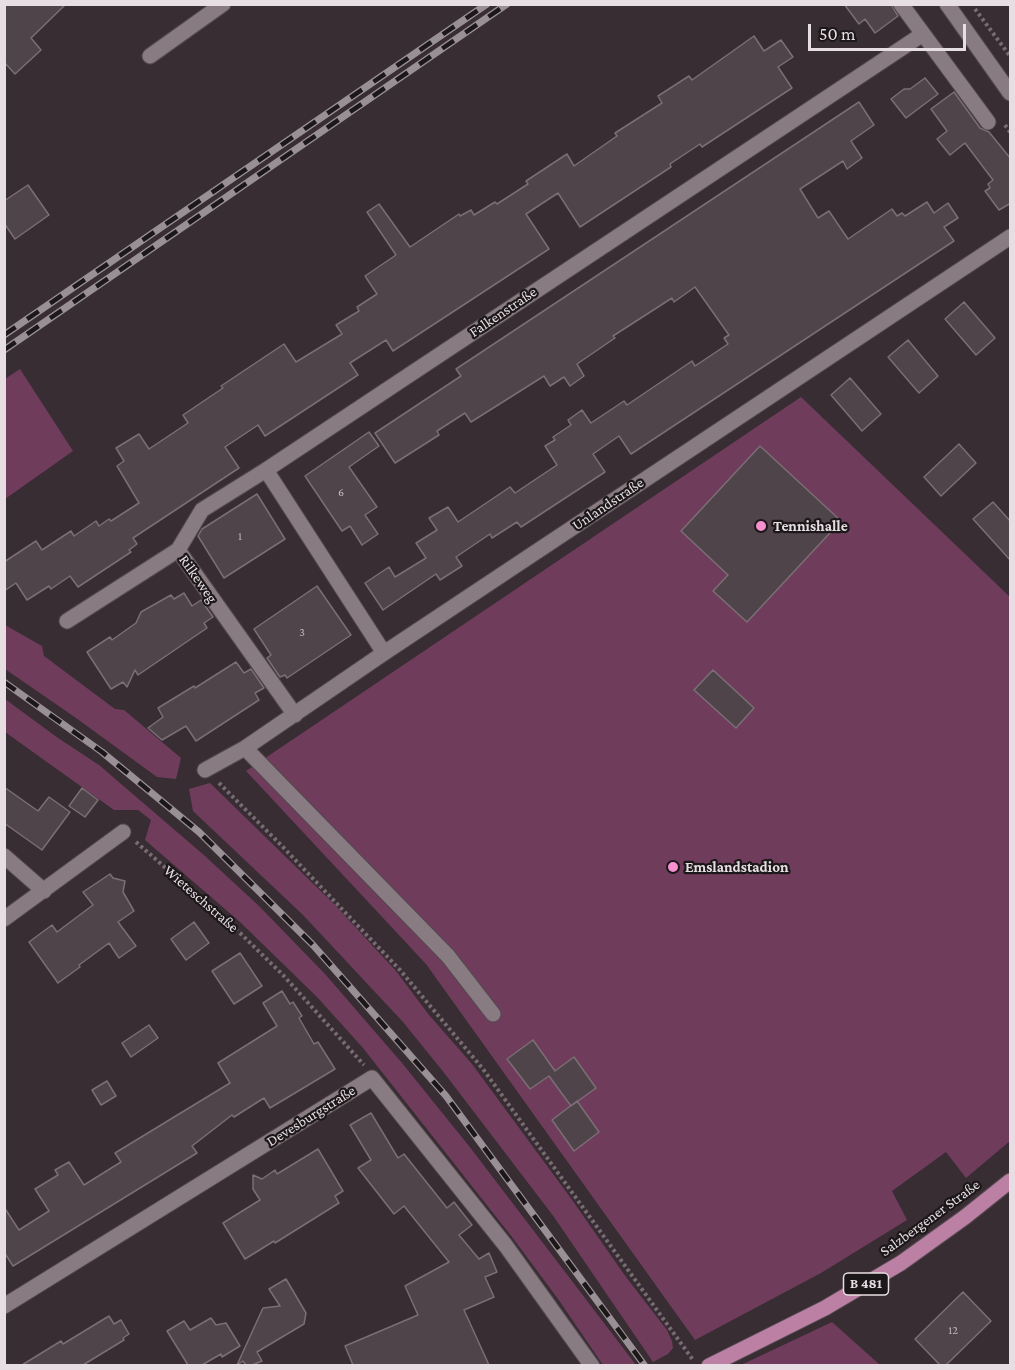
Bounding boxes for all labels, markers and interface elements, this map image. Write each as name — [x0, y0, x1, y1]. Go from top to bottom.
scale bar — [811, 12, 968, 50]
text: 50 m — [819, 24, 856, 44]
street label: Falkenstraße — [466, 283, 540, 341]
street label: Unlandstraße — [569, 474, 647, 534]
house number: 6 — [338, 485, 344, 499]
place label: Tennishalle — [773, 517, 848, 535]
marker: Tennishalle — [754, 519, 768, 533]
house number: 1 — [238, 529, 242, 543]
street label: Rilkeweg — [175, 552, 221, 606]
house number: 3 — [299, 625, 305, 639]
place label: Emslandstadion — [685, 858, 789, 876]
marker: Emslandstadion — [666, 860, 680, 874]
street label: Wieteschstraße — [160, 862, 242, 936]
street label: Devesburgstraße — [263, 1081, 359, 1151]
street label: Salzbergener Straße — [877, 1176, 983, 1260]
road number: B 481 — [844, 1273, 888, 1295]
house number: 12 — [948, 1323, 958, 1337]

